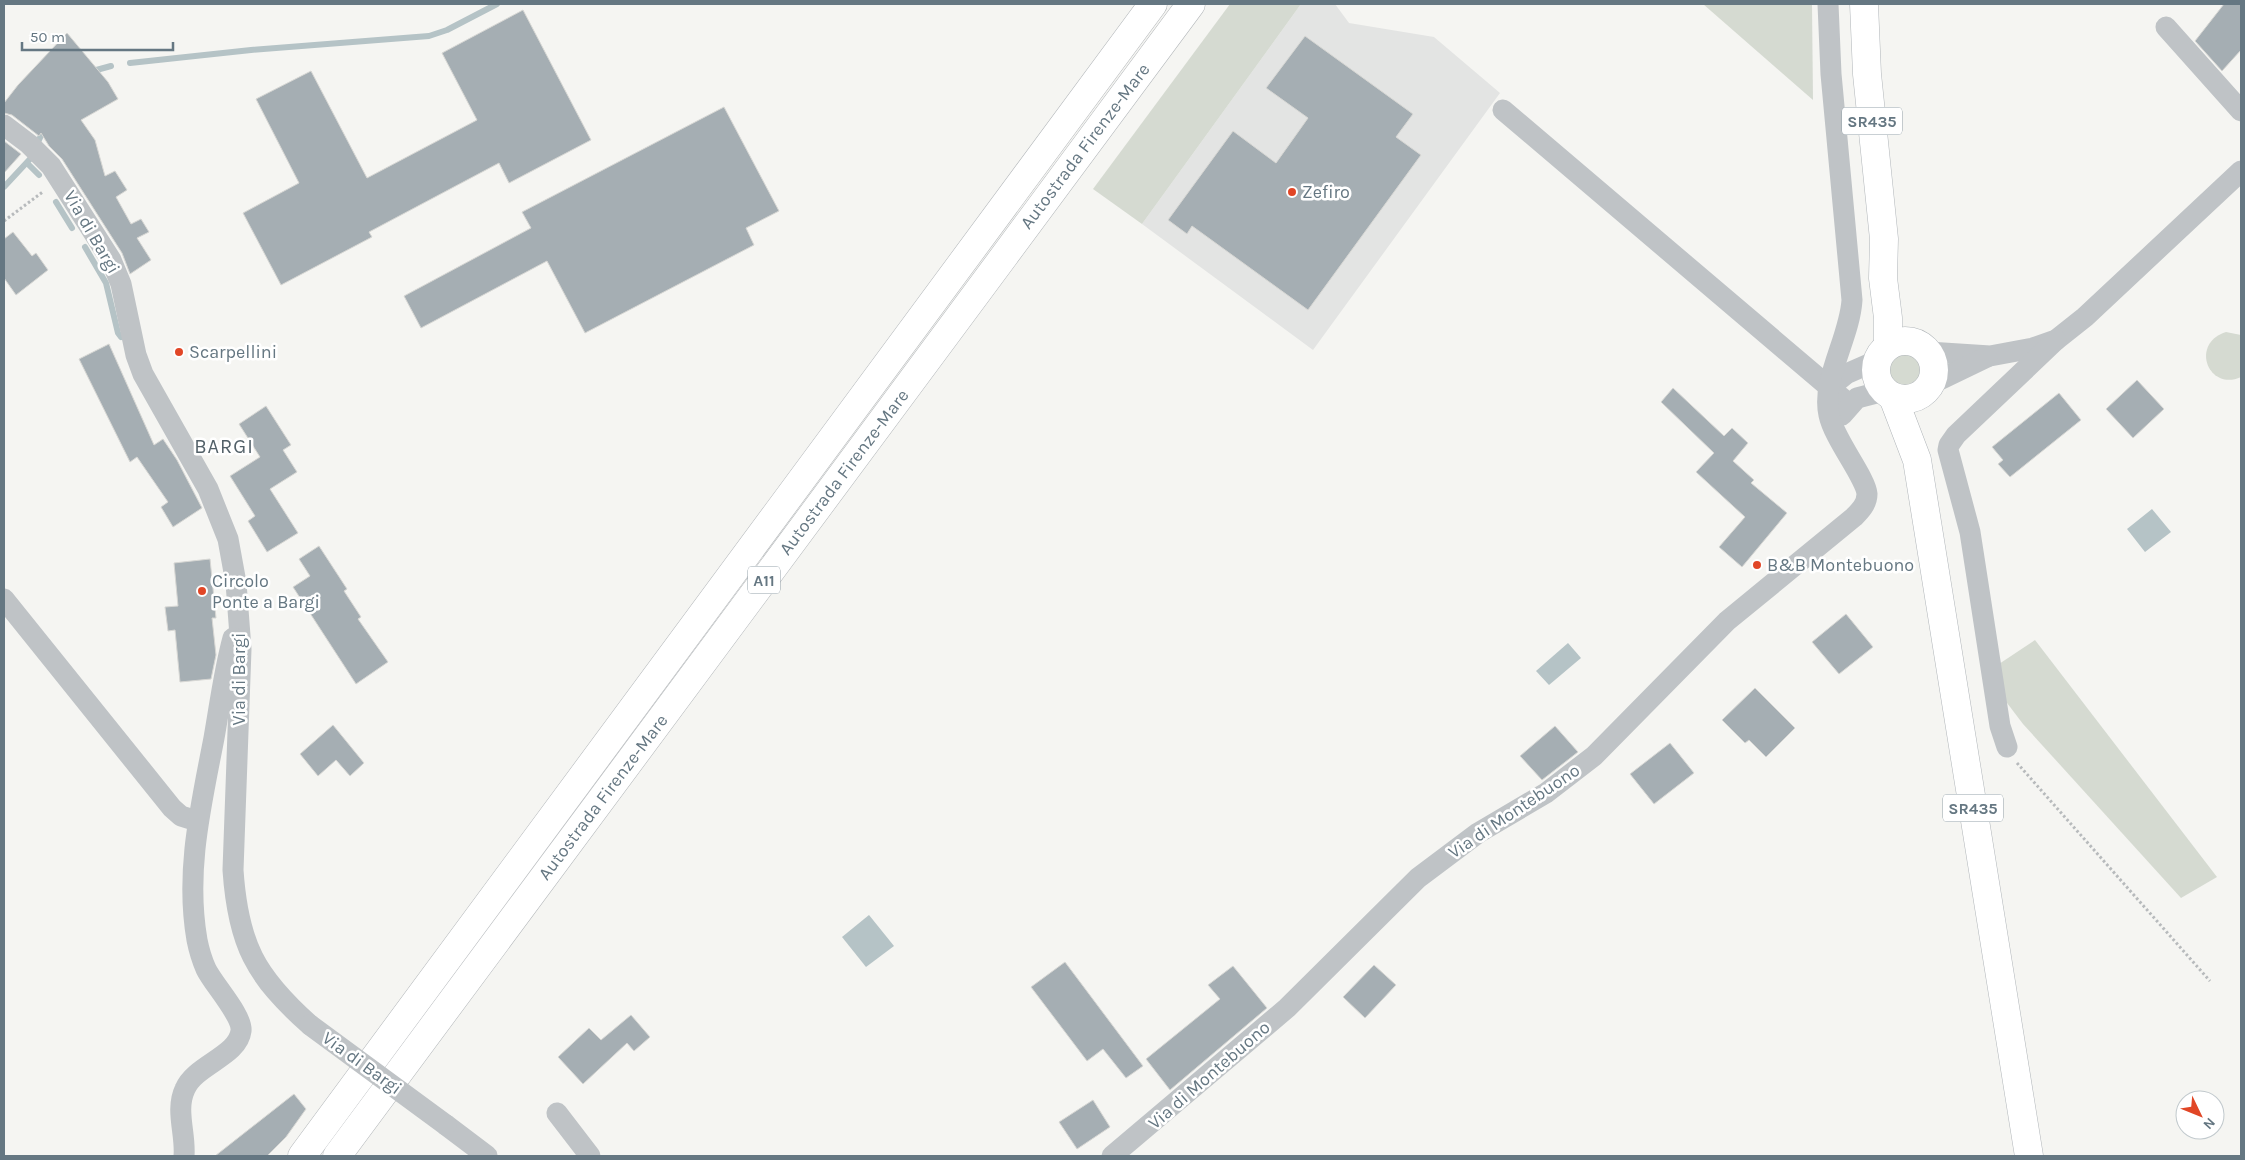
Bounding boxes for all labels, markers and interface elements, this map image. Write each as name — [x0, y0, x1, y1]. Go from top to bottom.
scale bar — [22, 20, 174, 52]
text: 50 m — [30, 28, 65, 46]
street label: Autostrada Firenze-Mare — [1016, 59, 1154, 233]
road number: SR435 — [1842, 108, 1902, 134]
place label: Zefiro — [1302, 181, 1350, 203]
street label: Via di Bargi — [59, 186, 125, 278]
marker: Zefiro — [1286, 186, 1298, 198]
place label: Scarpellini — [189, 341, 277, 363]
marker: Scarpellini — [173, 346, 185, 358]
street label: Autostrada Firenze-Mare — [775, 385, 913, 559]
district label: BARGI — [194, 435, 254, 458]
place label: B&B Montebuono — [1767, 554, 1914, 576]
marker: B&B Montebuono — [1751, 559, 1763, 571]
road number: A11 — [748, 566, 780, 594]
place label: Circolo Ponte a Bargi — [212, 570, 320, 613]
marker: Circolo Ponte a Bargi — [196, 585, 208, 597]
street label: Via di Bargi — [228, 633, 250, 725]
street label: Autostrada Firenze-Mare — [534, 710, 672, 884]
street label: Via di Montebuono — [1444, 759, 1584, 863]
road number: SR435 — [1943, 794, 2003, 821]
street label: Via di Montebuono — [1144, 1016, 1274, 1134]
street label: Via di Bargi — [318, 1027, 406, 1099]
north arrow — [2175, 1090, 2225, 1140]
text: N — [2199, 1114, 2219, 1133]

